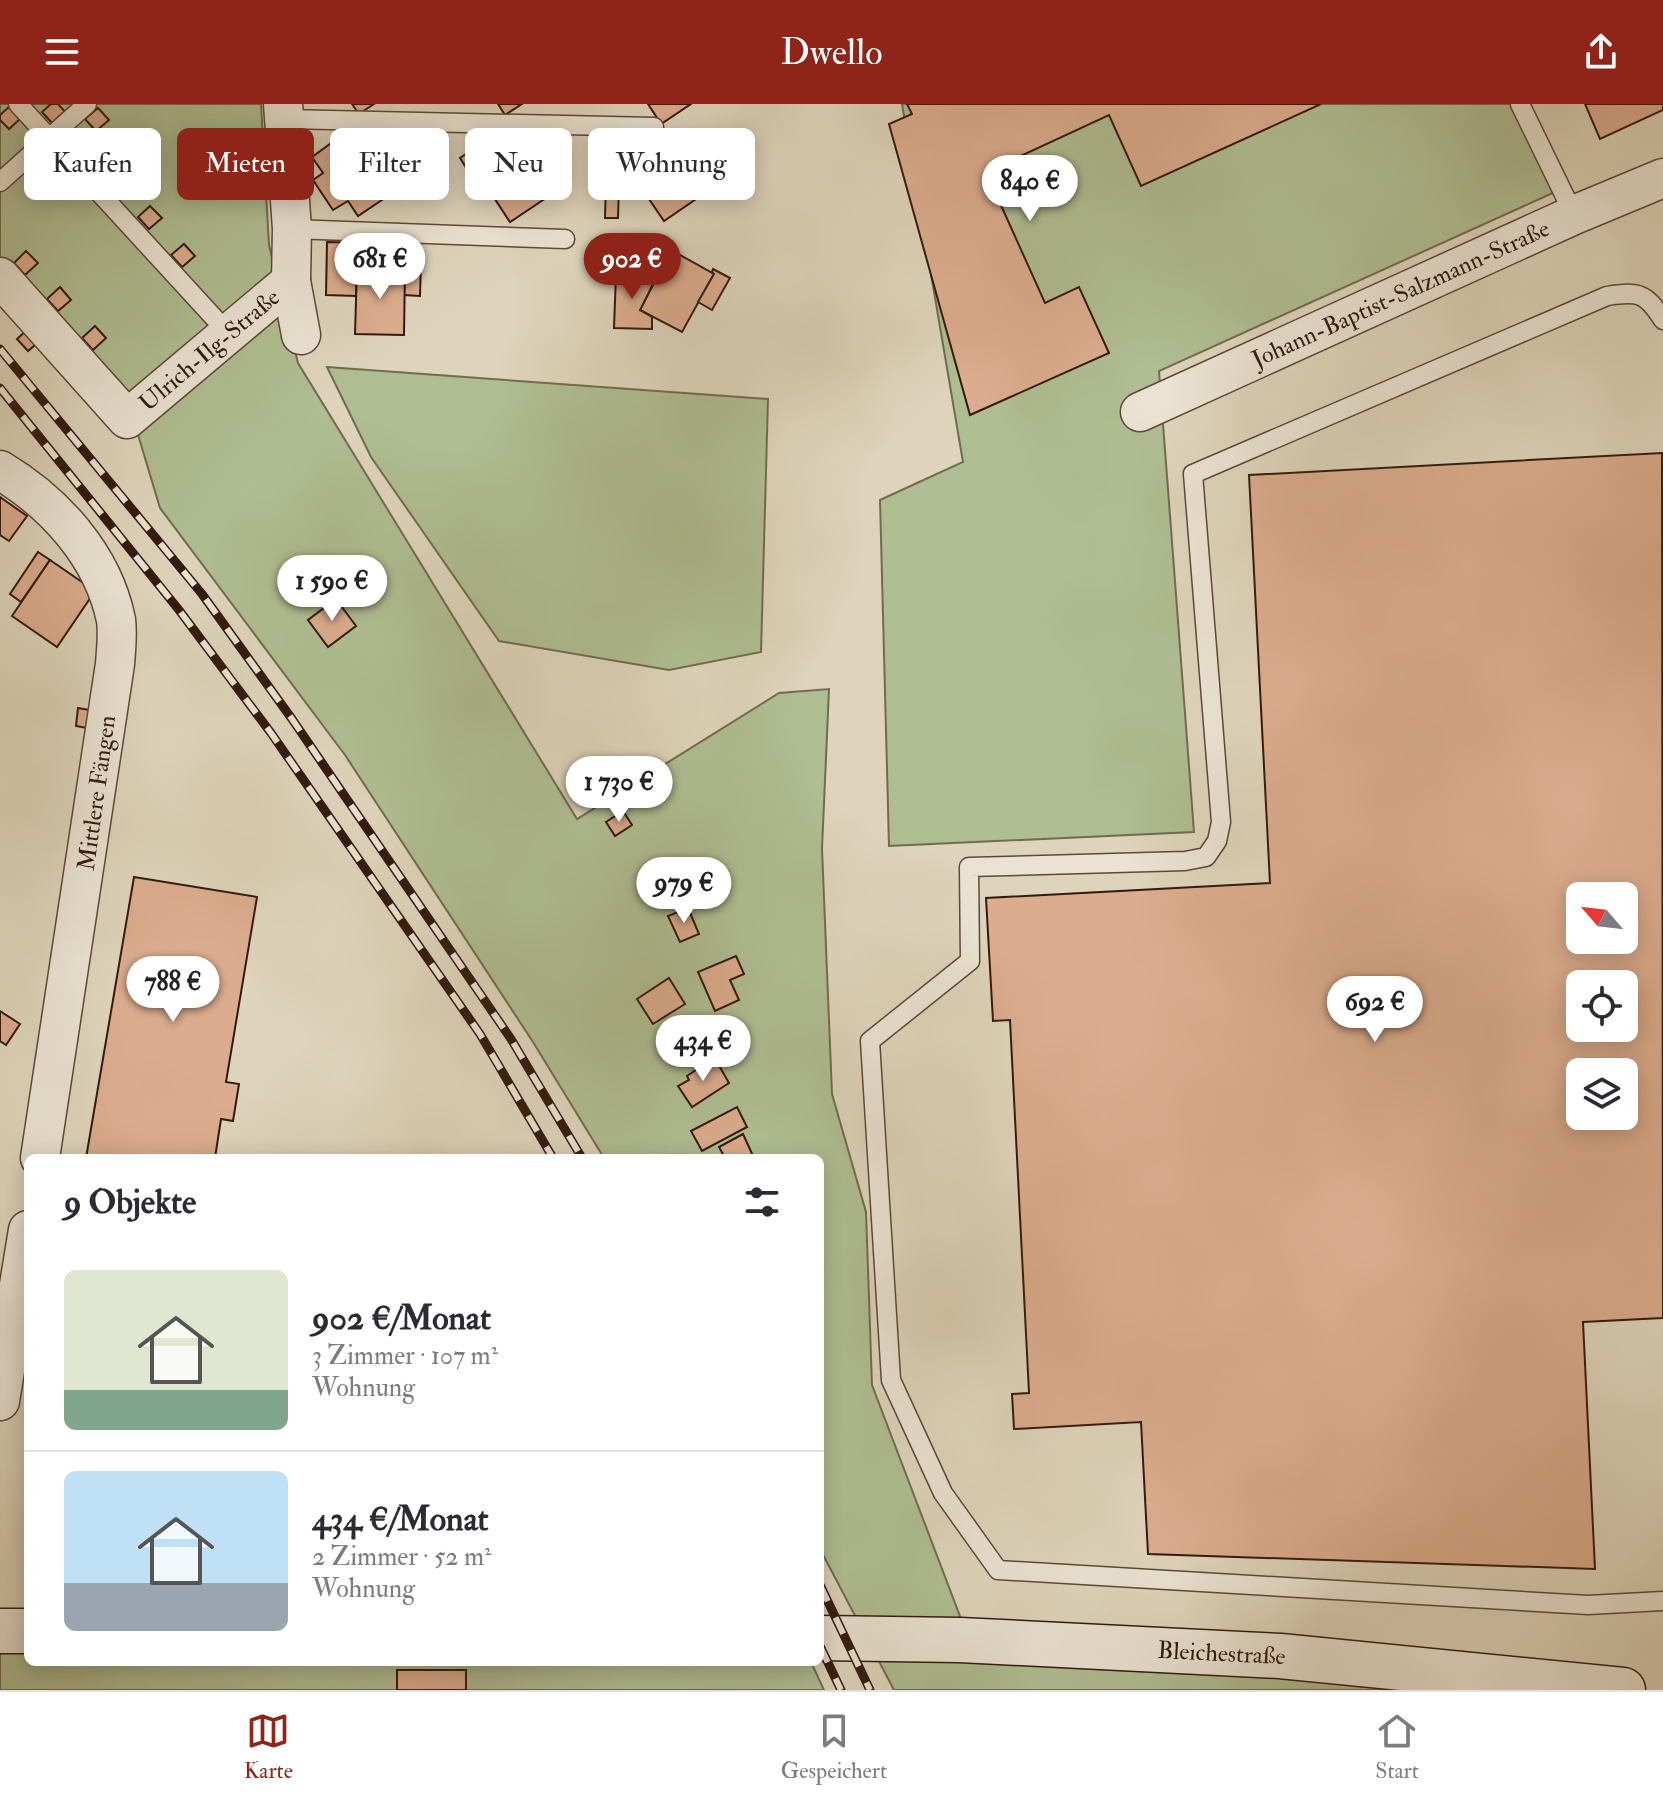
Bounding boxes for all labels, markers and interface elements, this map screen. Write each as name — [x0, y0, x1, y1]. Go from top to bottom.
icon: menu — [40, 30, 84, 74]
text: Dwello — [781, 30, 882, 75]
icon: share — [1579, 30, 1623, 74]
chip: Kaufen — [24, 128, 161, 200]
chip: Mieten — [177, 128, 314, 200]
chip: Filter — [330, 128, 449, 200]
chip: Neu — [465, 128, 572, 200]
chip: Wohnung — [588, 128, 755, 200]
pin: 840 € — [974, 155, 1086, 223]
text: 840 € — [1000, 165, 1060, 197]
street label: Johann-Baptist-Salzmann-Straße — [1246, 213, 1554, 375]
pin: 681 € — [324, 233, 436, 301]
pin: 902 € — [576, 233, 688, 301]
text: 681 € — [352, 243, 408, 275]
text: 902 € — [602, 243, 662, 275]
street label: Ulrich-Ilg-Straße — [132, 282, 286, 418]
pin: 1 590 € — [258, 555, 406, 623]
text: 1 590 € — [295, 565, 369, 597]
street label: Mittlere Fängen — [71, 713, 123, 873]
pin: 1 730 € — [545, 756, 693, 824]
text: 1 730 € — [584, 766, 654, 798]
pin: 979 € — [628, 857, 740, 925]
text: 979 € — [654, 867, 714, 899]
north arrow — [1566, 882, 1638, 954]
map controls — [1566, 882, 1638, 1130]
pin: 788 € — [117, 956, 229, 1024]
text: 788 € — [144, 966, 202, 998]
button: locate — [1566, 970, 1638, 1042]
pin: 692 € — [1319, 976, 1431, 1044]
text: 692 € — [1345, 986, 1405, 1018]
pin: 434 € — [647, 1015, 759, 1083]
text: 434 € — [674, 1025, 732, 1057]
button: layers — [1566, 1058, 1638, 1130]
icon: filters — [740, 1180, 784, 1224]
text: 9 Objekte — [64, 1181, 196, 1224]
text: 902 €/Monat — [312, 1297, 491, 1340]
icon: home — [128, 1302, 224, 1398]
text: 3 Zimmer · 107 m² — [312, 1340, 498, 1372]
text: Wohnung — [312, 1372, 415, 1404]
text: 434 €/Monat — [312, 1498, 489, 1541]
icon: home — [128, 1503, 224, 1599]
text: 2 Zimmer · 52 m² — [312, 1541, 491, 1573]
text: Wohnung — [312, 1573, 415, 1605]
street label: Bleichestraße — [1157, 1634, 1287, 1672]
tab: Karte — [244, 1709, 293, 1785]
tab: Gespeichert — [781, 1709, 887, 1785]
tab: Start — [1375, 1709, 1419, 1785]

